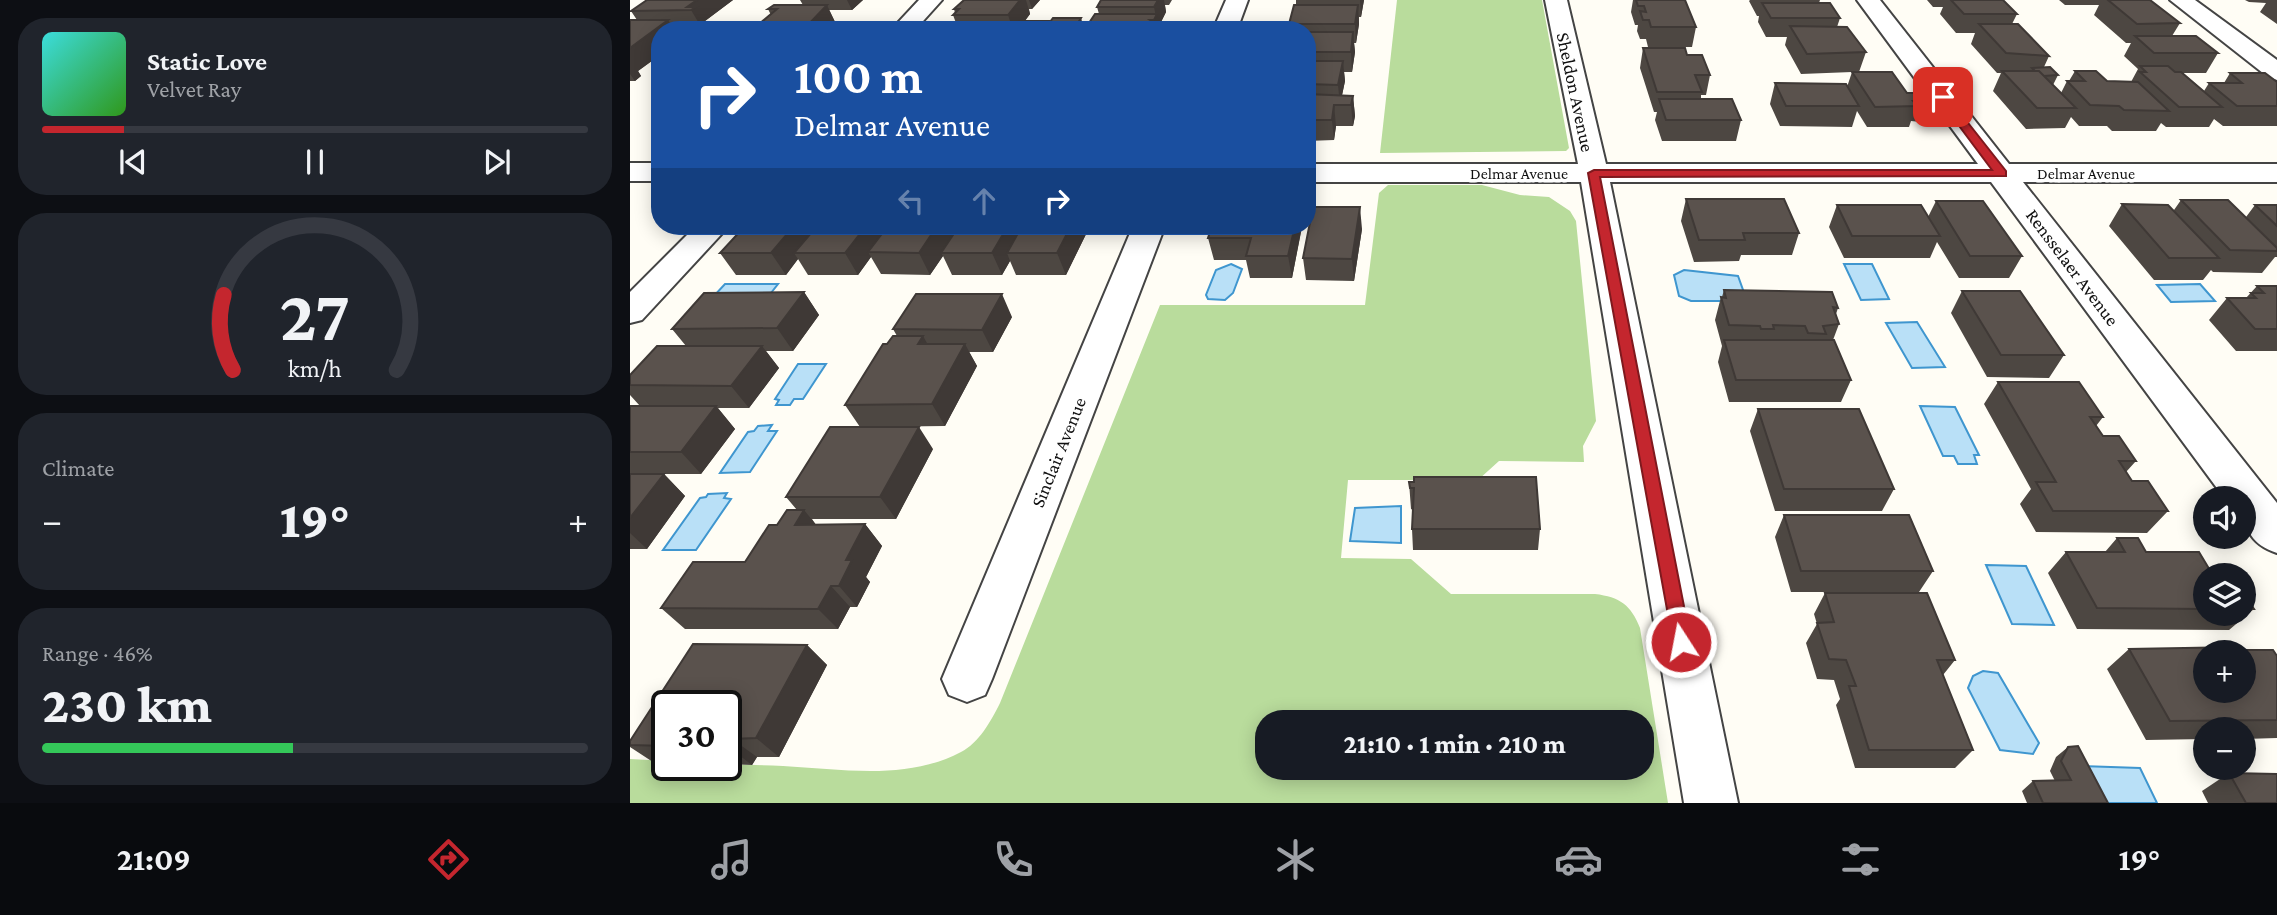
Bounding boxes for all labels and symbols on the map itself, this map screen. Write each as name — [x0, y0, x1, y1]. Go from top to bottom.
street label: Sheldon Avenue — [1553, 30, 1598, 154]
pin — [1913, 67, 1973, 127]
street label: Delmar Avenue — [1470, 165, 1568, 182]
street label: Delmar Avenue — [2037, 165, 2135, 182]
street label: Rensselaer Avenue — [2022, 205, 2123, 330]
street label: Sinclair Avenue — [1027, 394, 1090, 510]
position arrow — [1644, 605, 1718, 679]
speed limit sign: 30 — [651, 690, 742, 781]

